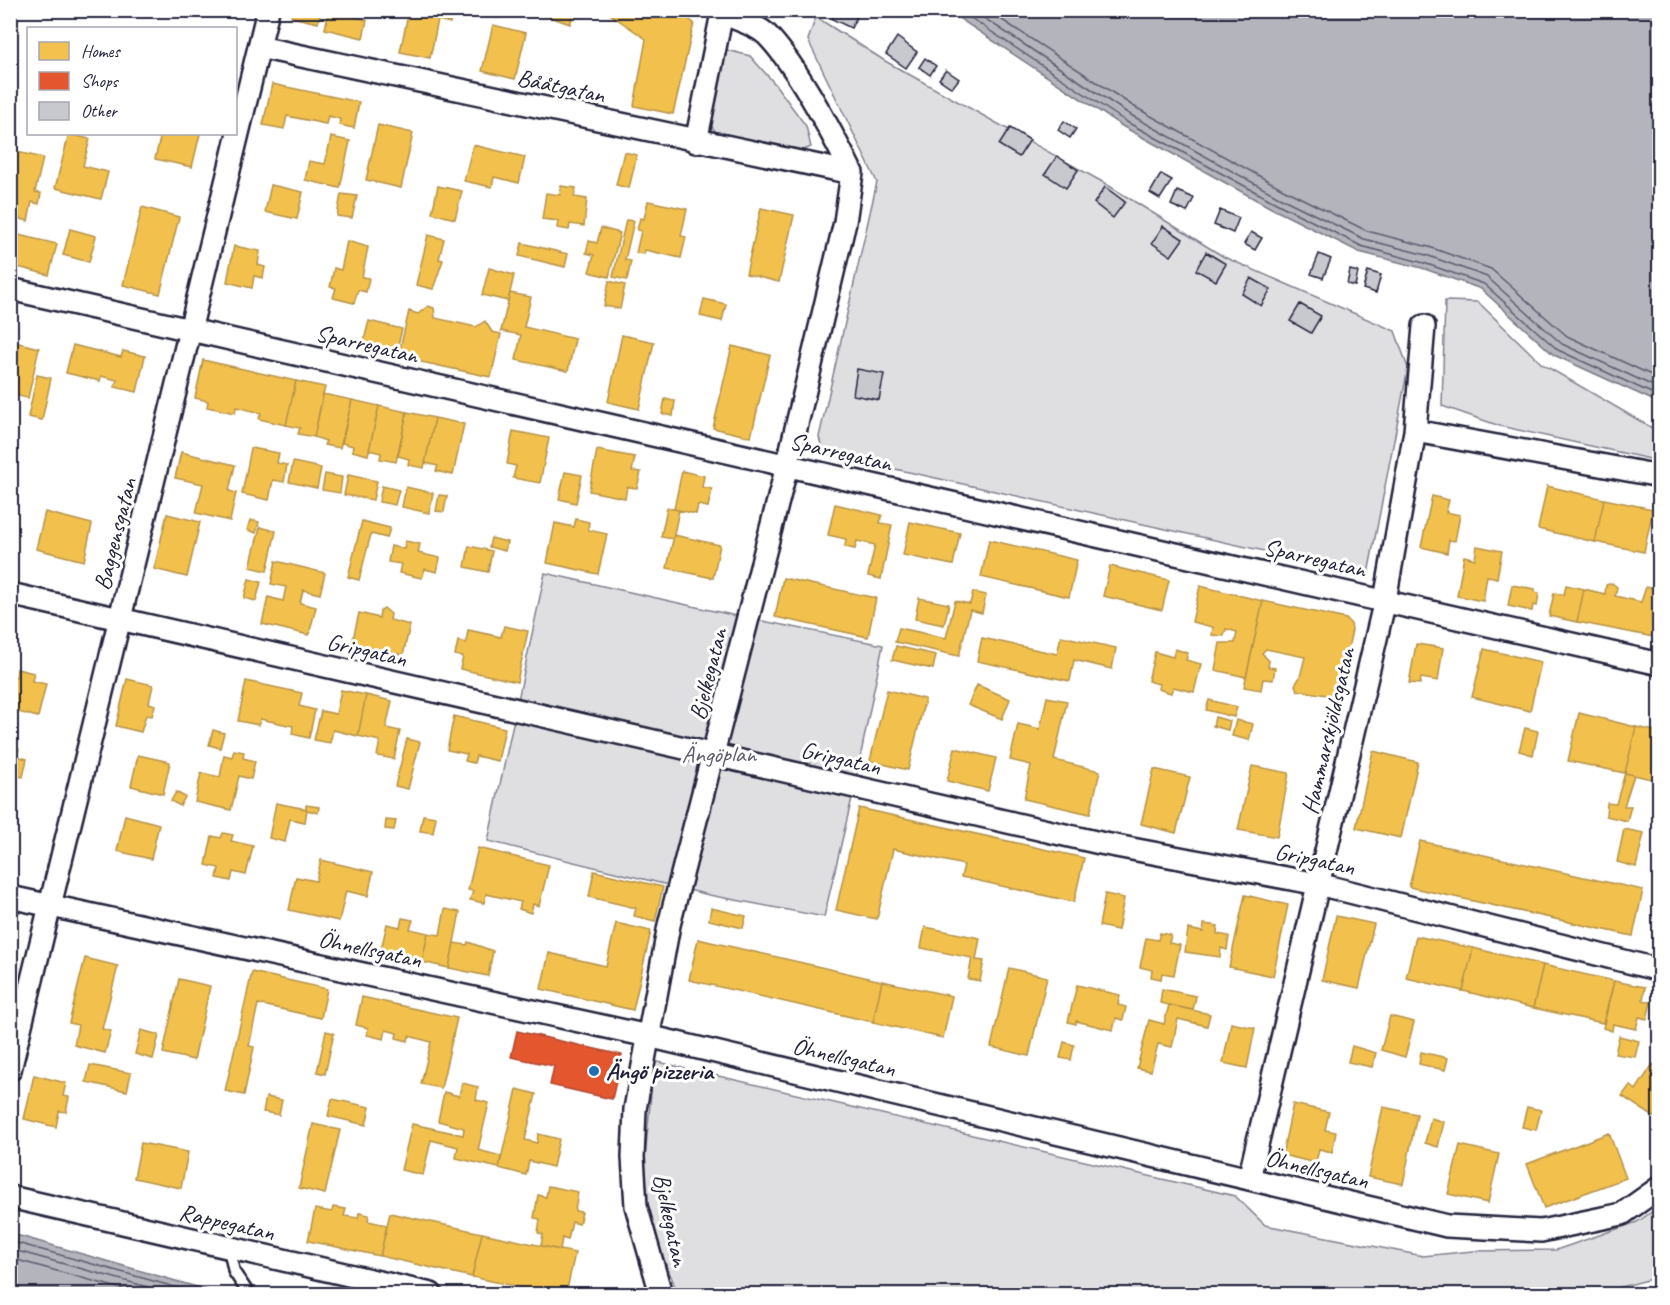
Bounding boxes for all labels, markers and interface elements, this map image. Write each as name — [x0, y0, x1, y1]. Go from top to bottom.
legend — [27, 27, 237, 135]
text: Homes — [81, 40, 121, 62]
street label: Bååtgatan — [514, 62, 609, 110]
text: Shops — [81, 70, 120, 92]
text: Other — [81, 100, 118, 122]
street label: Sparregatan — [313, 318, 422, 371]
street label: Sparregatan — [787, 426, 896, 479]
street label: Baggensgatan — [87, 474, 144, 593]
street label: Sparregatan — [1261, 532, 1370, 585]
street label: Bjelkegatan — [682, 624, 734, 723]
street label: Gripgatan — [324, 626, 410, 674]
street label: Hammarskjöldsgatan — [1294, 644, 1362, 817]
street label: Gripgatan — [798, 734, 884, 782]
park label: Ängöplan — [682, 739, 757, 769]
street label: Gripgatan — [1272, 836, 1358, 882]
street label: Öhnellsgatan — [316, 923, 424, 975]
street label: Öhnellsgatan — [790, 1031, 899, 1083]
place label: Ängö pizzeria — [606, 1056, 715, 1086]
marker: Ängö pizzeria — [587, 1064, 601, 1078]
street label: Öhnellsgatan — [1263, 1143, 1372, 1195]
street label: Bjelkegatan — [647, 1171, 696, 1270]
street label: Rappegatan — [177, 1197, 278, 1248]

